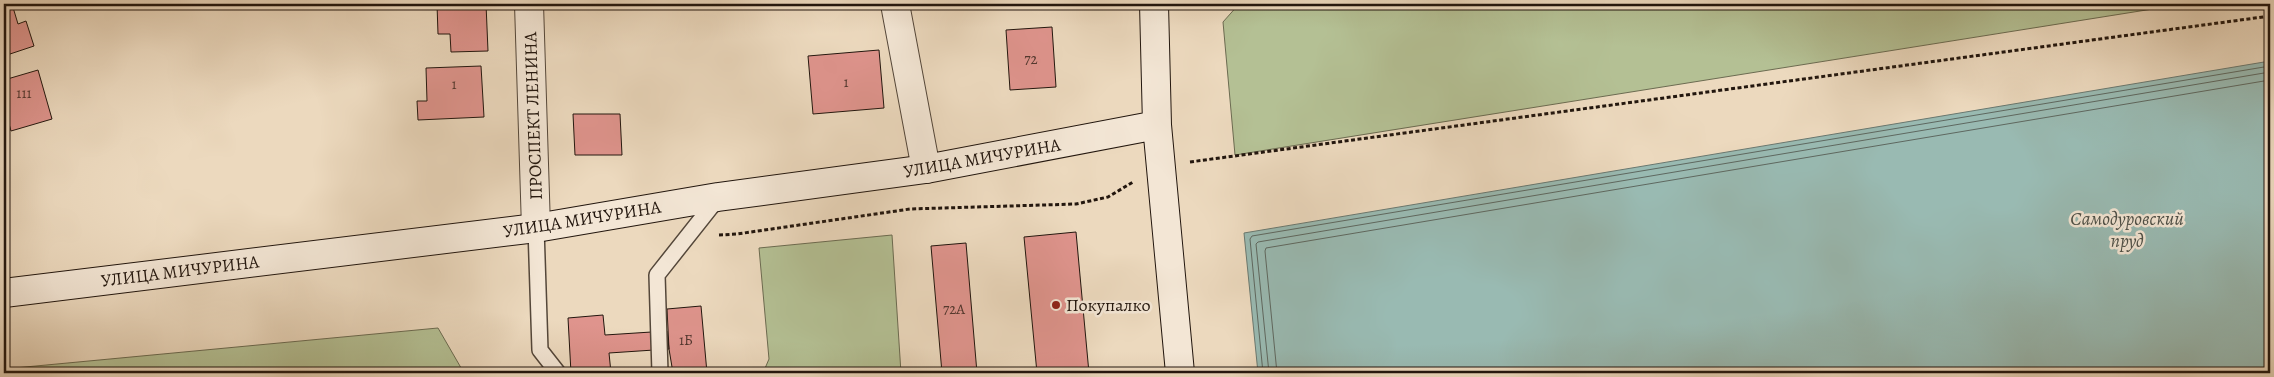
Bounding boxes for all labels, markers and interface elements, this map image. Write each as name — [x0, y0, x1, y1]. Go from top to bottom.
street label: ПРОСПЕКТ ЛЕНИНА — [518, 31, 548, 200]
house number: 72 — [1024, 49, 1038, 69]
house number: 1 — [843, 72, 849, 92]
house number: 1 — [451, 74, 457, 94]
house number: 111 — [16, 83, 32, 103]
street label: УЛИЦА МИЧУРИНА — [902, 132, 1063, 184]
street label: УЛИЦА МИЧУРИНА — [502, 195, 663, 243]
water label: Самодуровский пруд — [2070, 206, 2184, 254]
street label: УЛИЦА МИЧУРИНА — [100, 249, 261, 293]
place label: Покупалко — [1066, 293, 1151, 317]
house number: 72А — [943, 299, 965, 319]
marker: Покупалко — [1050, 299, 1062, 311]
house number: 1Б — [679, 330, 693, 350]

